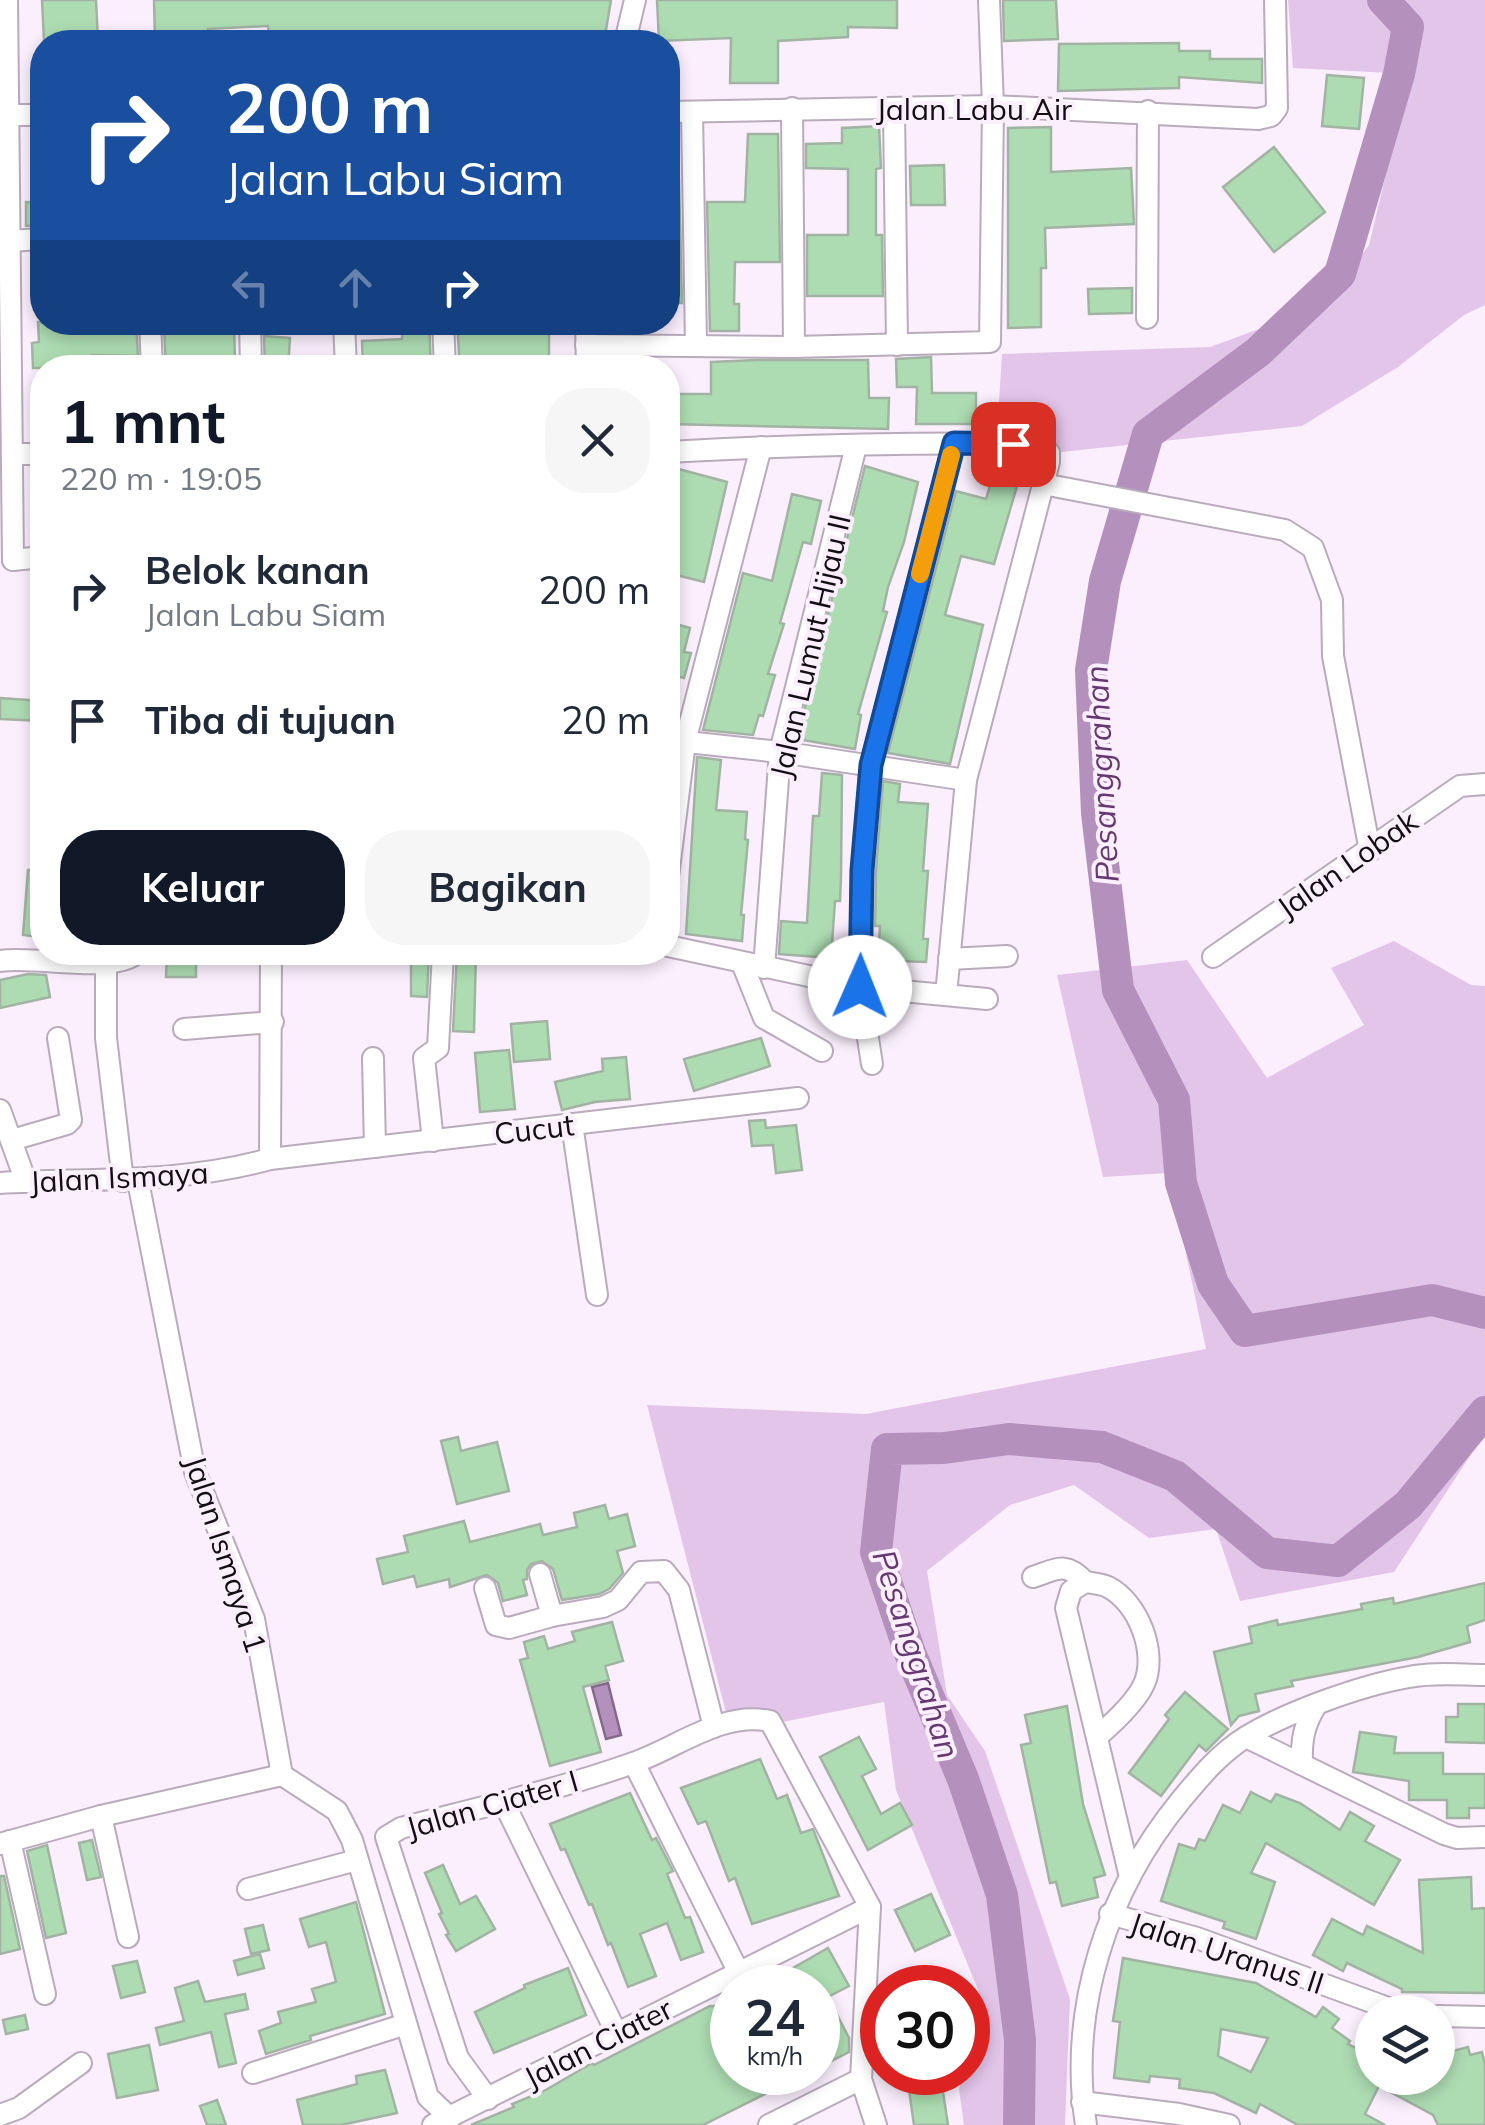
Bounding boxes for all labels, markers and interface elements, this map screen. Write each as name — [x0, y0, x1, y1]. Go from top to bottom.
text: 200 m — [225, 63, 433, 151]
icon: right — [60, 70, 190, 200]
street label: Jalan Labu Air — [876, 90, 1072, 128]
text: Jalan Labu Siam — [225, 150, 564, 206]
icon: left — [223, 260, 278, 315]
icon: ahead — [328, 260, 383, 315]
icon: right — [433, 260, 488, 315]
text: 1 mnt — [60, 383, 225, 458]
button: close — [545, 388, 650, 493]
pin — [971, 402, 1056, 487]
icon: arrive — [986, 417, 1041, 472]
text: 220 m · 19:05 — [60, 458, 262, 498]
street label: Jalan Lumut Hijau II — [761, 510, 859, 782]
text: Belok kanan — [145, 546, 370, 594]
icon: right — [60, 563, 115, 618]
text: 200 m — [538, 566, 650, 614]
text: Jalan Labu Siam — [145, 594, 386, 634]
water label: Pesanggrahan — [1075, 664, 1127, 884]
icon: arrive — [60, 693, 115, 748]
text: Tiba di tujuan — [145, 696, 396, 744]
text: 20 m — [561, 696, 650, 744]
street label: Jalan Lobak — [1269, 801, 1425, 926]
button: Keluar — [60, 830, 345, 945]
button: Bagikan — [365, 830, 650, 945]
position arrow — [808, 935, 912, 1039]
street label: Cucut — [492, 1105, 576, 1153]
street label: Jalan Ismaya — [29, 1153, 209, 1201]
street label: Jalan Ismaya 1 — [176, 1451, 276, 1657]
water label: Pesanggrahan — [864, 1544, 970, 1764]
street label: Jalan Ciater I — [402, 1761, 582, 1847]
street label: Jalan Uranus II — [1125, 1904, 1329, 2002]
speed limit sign: 30 — [860, 1965, 990, 2095]
text: 24 — [745, 1986, 805, 2049]
street label: Jalan Ciater — [517, 1989, 679, 2097]
map controls — [1355, 1995, 1455, 2095]
button: layers — [1355, 1995, 1455, 2095]
text: km/h — [747, 2040, 803, 2071]

